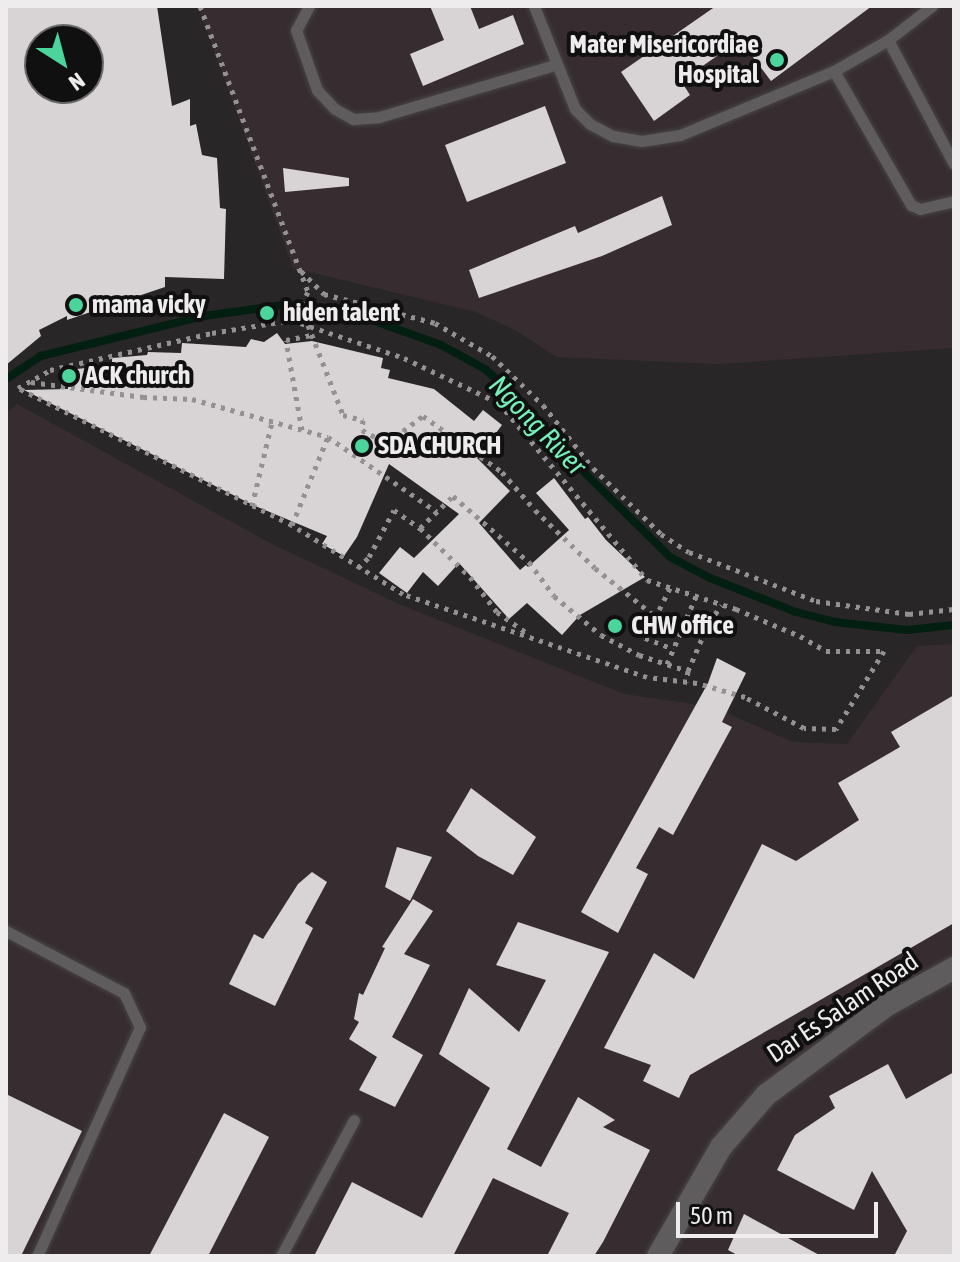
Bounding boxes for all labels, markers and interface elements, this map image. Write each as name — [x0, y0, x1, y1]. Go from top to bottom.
north arrow — [24, 24, 104, 104]
place label: Mater Misericordiae Hospital — [569, 29, 759, 90]
marker: Mater Misericordiae Hospital — [766, 49, 788, 71]
text: N — [64, 67, 90, 96]
place label: mama vicky — [92, 289, 206, 321]
marker: mama vicky — [67, 296, 85, 314]
place label: hiden talent — [283, 297, 400, 329]
marker: hiden talent — [258, 304, 276, 322]
place label: ACK church — [85, 360, 190, 392]
marker: ACK church — [60, 367, 78, 385]
water label: Ngong River — [482, 368, 594, 482]
place label: SDA CHURCH — [378, 430, 501, 462]
marker: SDA CHURCH — [353, 437, 371, 455]
place label: CHW office — [631, 610, 734, 642]
marker: CHW office — [606, 617, 624, 635]
street label: Dar Es Salam Road — [761, 946, 925, 1070]
scale bar — [680, 1186, 882, 1236]
text: 50 m — [690, 1202, 733, 1229]

